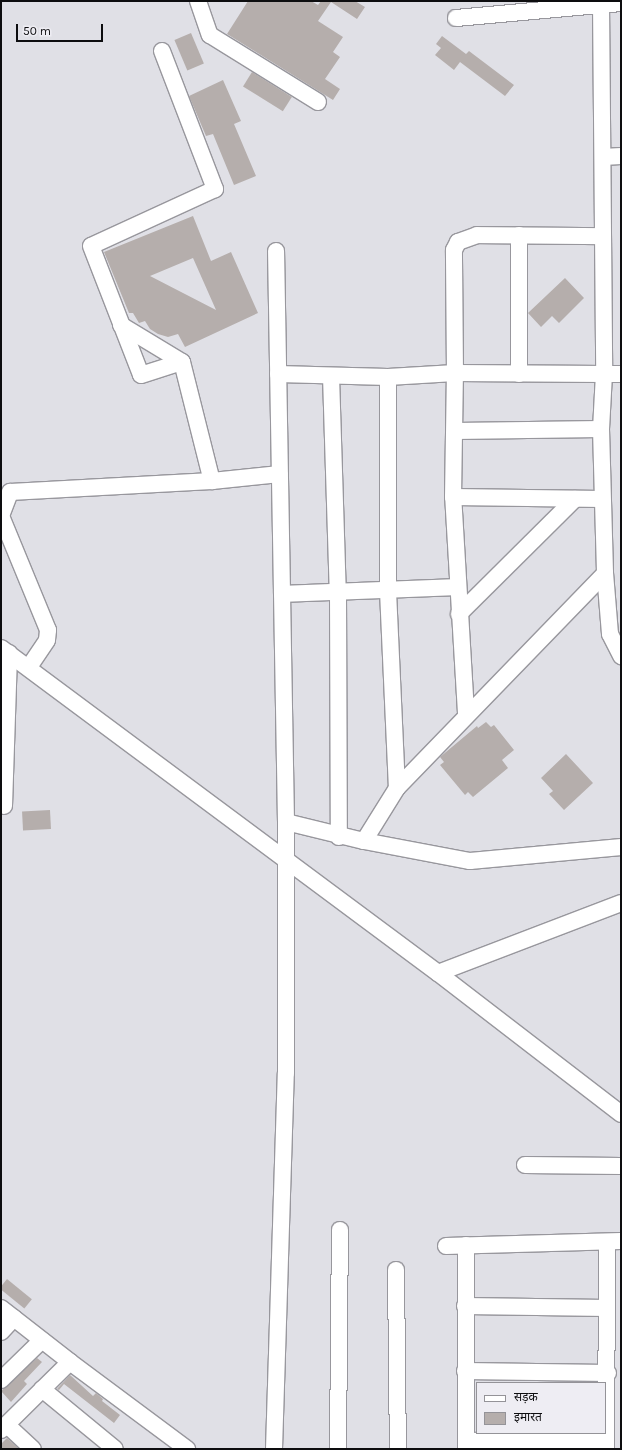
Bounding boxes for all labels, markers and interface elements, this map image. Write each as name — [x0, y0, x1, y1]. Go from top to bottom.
scale bar — [18, 16, 105, 42]
text: 50 m — [23, 24, 51, 38]
legend — [476, 1382, 606, 1434]
text: सड़क — [514, 1390, 538, 1404]
text: इमारत — [514, 1410, 542, 1424]

